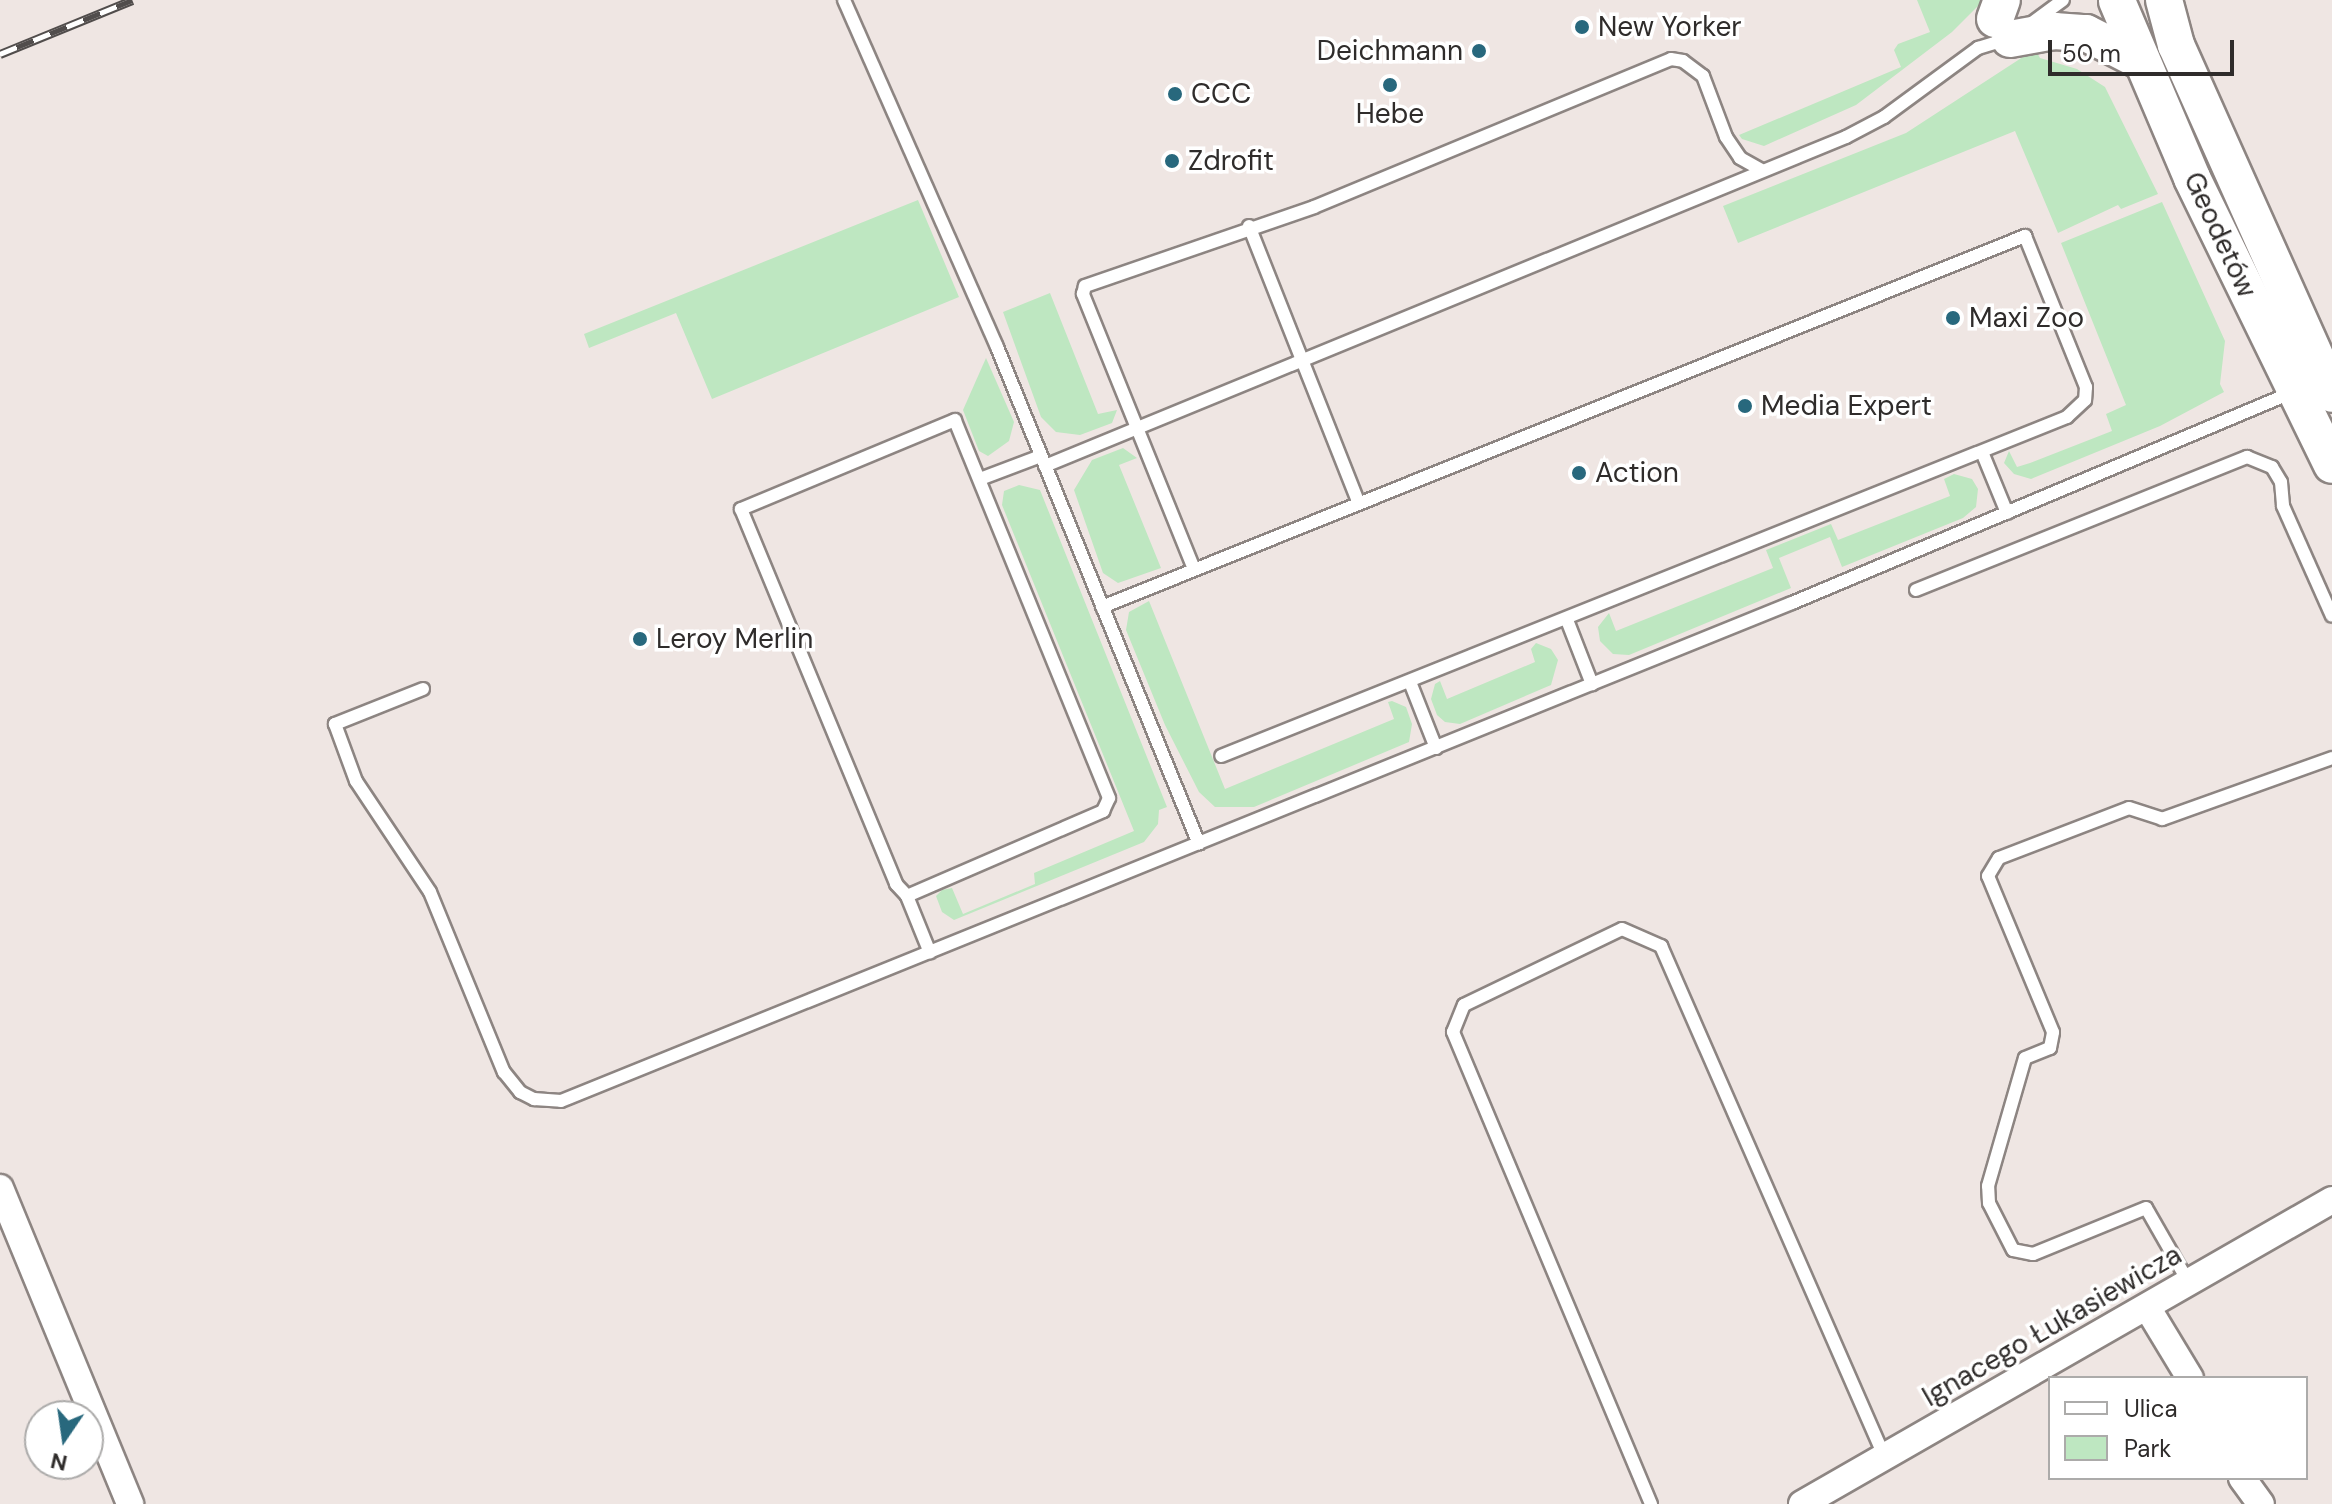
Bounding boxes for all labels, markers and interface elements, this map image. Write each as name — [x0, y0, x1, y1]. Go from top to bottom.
place label: New Yorker — [1598, 10, 1742, 44]
marker: New Yorker — [1573, 18, 1591, 36]
scale bar — [2052, 24, 2238, 74]
place label: Deichmann — [1317, 34, 1463, 68]
text: 50 m — [2062, 38, 2121, 69]
marker: Deichmann — [1470, 42, 1488, 60]
marker: Hebe — [1381, 76, 1399, 94]
place label: CCC — [1191, 77, 1251, 111]
marker: CCC — [1166, 85, 1184, 103]
place label: Hebe — [1356, 97, 1424, 131]
place label: Zdrofit — [1188, 144, 1274, 178]
marker: Zdrofit — [1163, 152, 1181, 170]
street label: Geodetów — [2176, 167, 2264, 303]
place label: Maxi Zoo — [1969, 301, 2084, 335]
marker: Maxi Zoo — [1944, 309, 1962, 327]
place label: Media Expert — [1761, 389, 1932, 423]
marker: Media Expert — [1736, 397, 1754, 415]
place label: Action — [1595, 456, 1679, 490]
marker: Action — [1570, 464, 1588, 482]
place label: Leroy Merlin — [656, 622, 813, 656]
marker: Leroy Merlin — [631, 630, 649, 648]
street label: Ignacego Łukasiewicza — [1917, 1238, 2187, 1414]
legend — [2048, 1376, 2308, 1480]
text: Ulica — [2124, 1393, 2178, 1424]
north arrow — [24, 1400, 104, 1480]
text: Park — [2124, 1433, 2171, 1464]
text: N — [48, 1446, 70, 1478]

